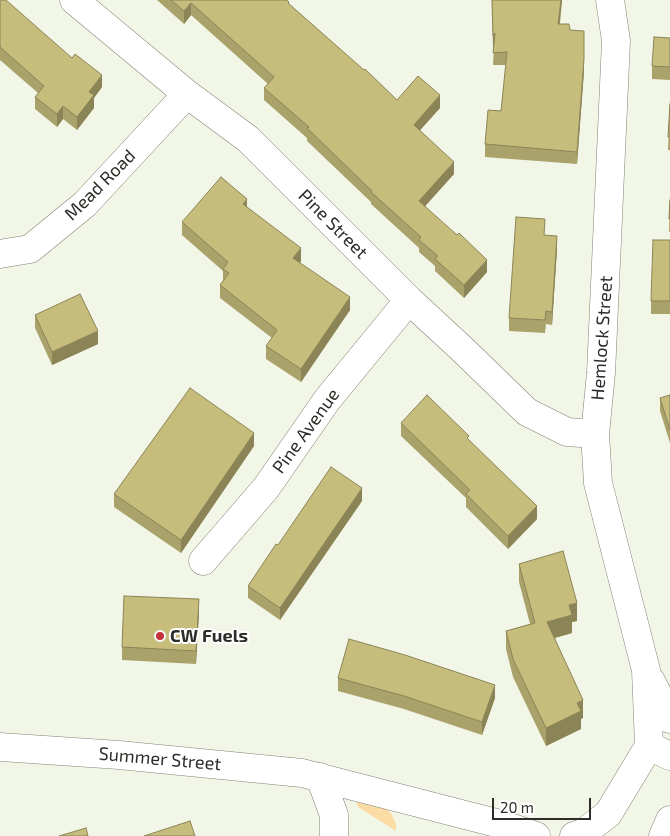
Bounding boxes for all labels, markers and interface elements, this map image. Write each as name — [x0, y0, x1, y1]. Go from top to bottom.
street label: Mead Road — [60, 145, 140, 225]
street label: Pine Street — [294, 185, 372, 263]
street label: Hemlock Street — [587, 275, 617, 401]
street label: Pine Avenue — [268, 384, 344, 478]
place label: CW Fuels — [170, 625, 248, 647]
marker: CW Fuels — [154, 630, 166, 642]
street label: Summer Street — [98, 743, 222, 775]
scale bar — [495, 788, 594, 820]
text: 20 m — [500, 798, 534, 816]

